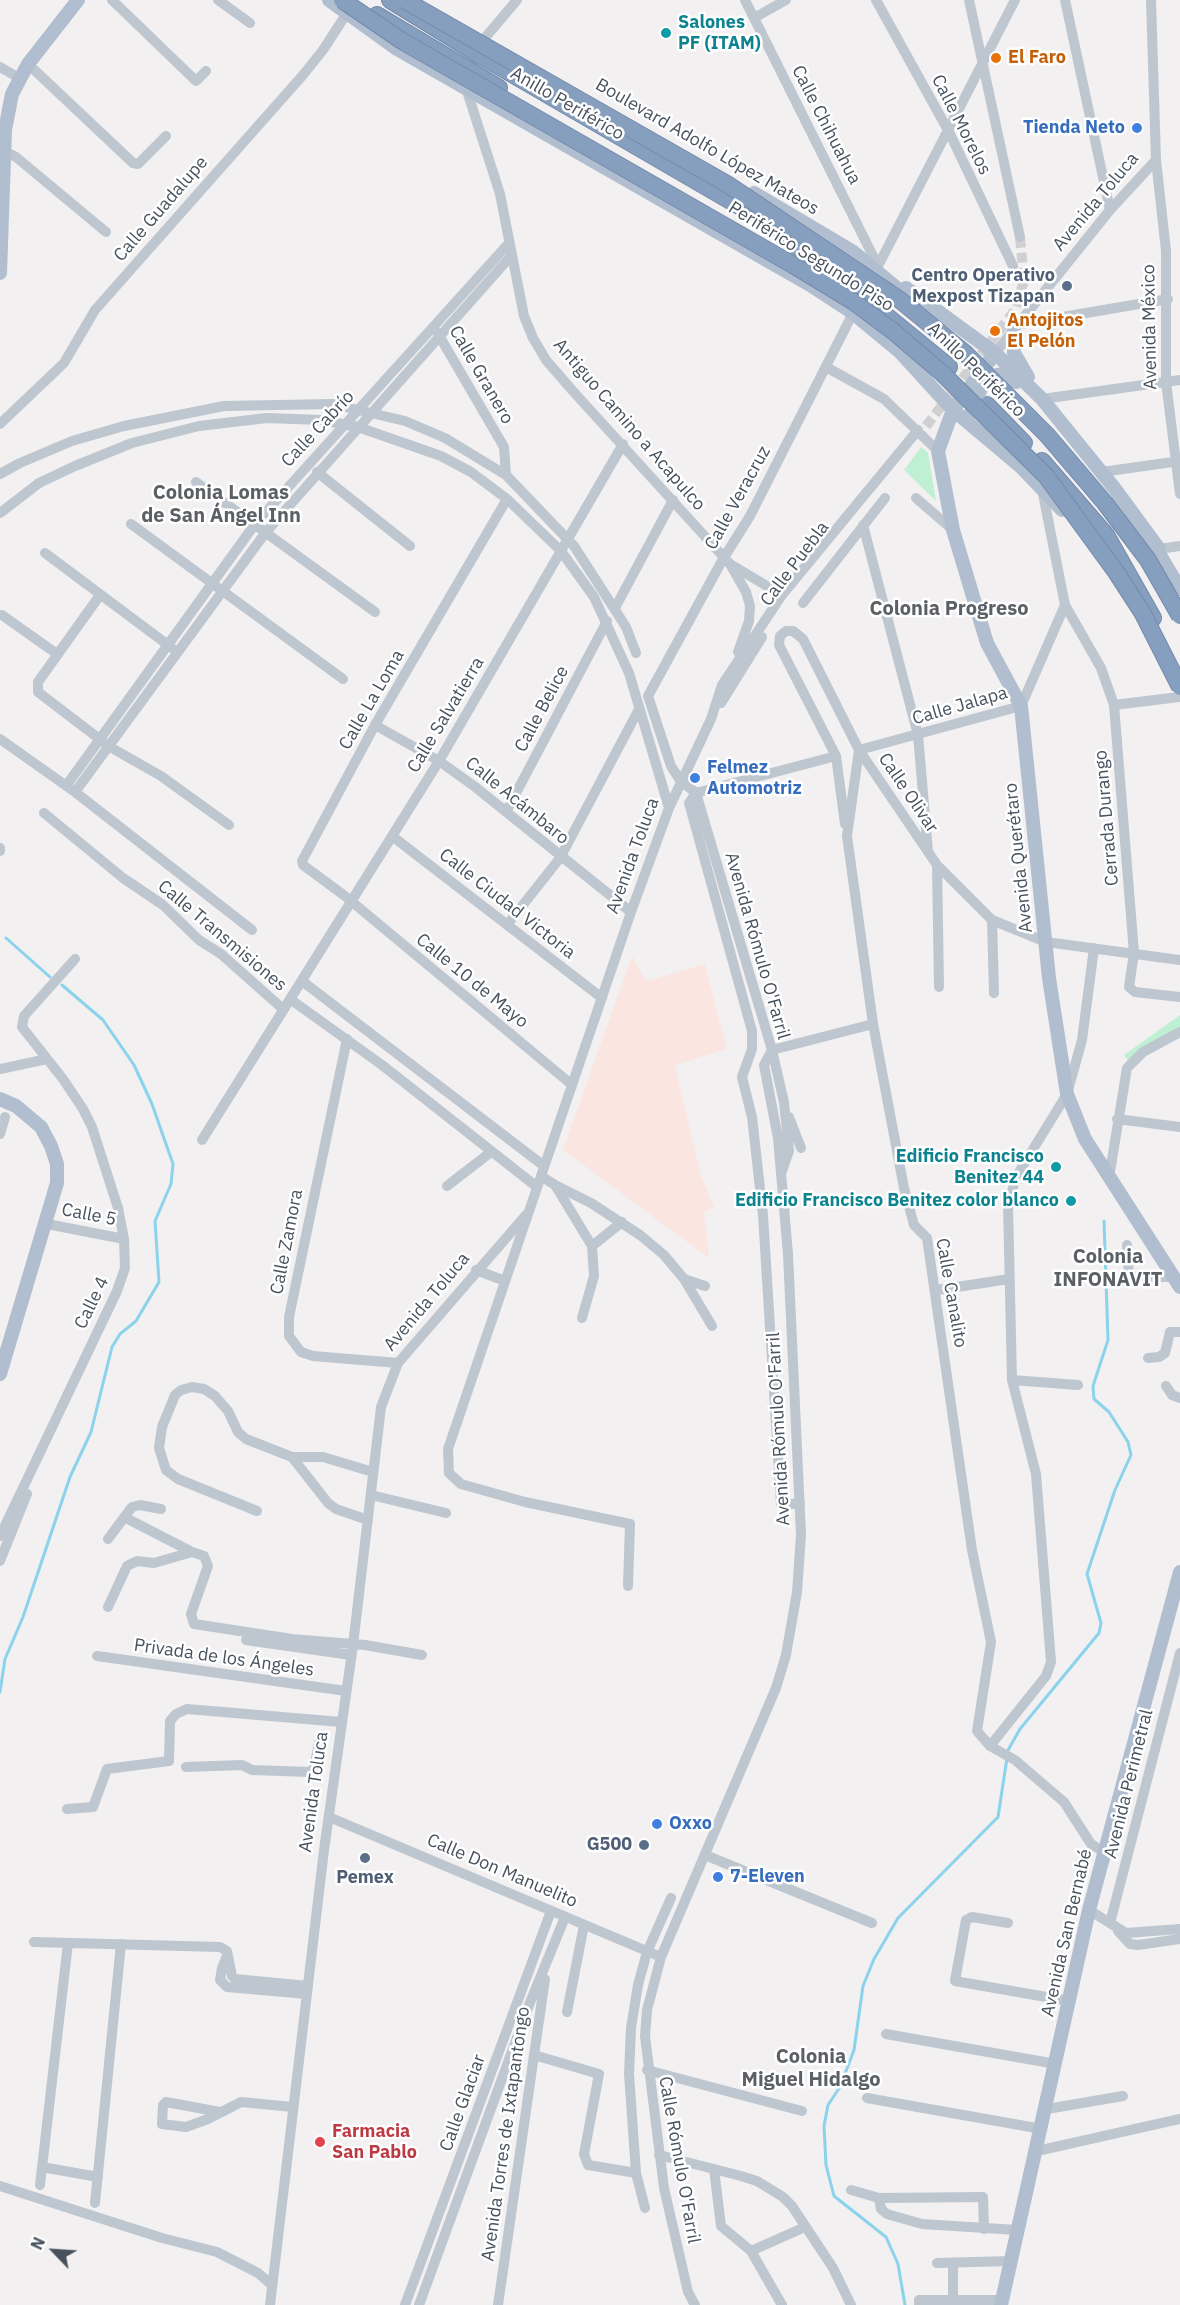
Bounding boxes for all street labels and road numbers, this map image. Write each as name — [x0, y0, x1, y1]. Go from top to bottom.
street label: Calle Chihuahua — [787, 62, 865, 188]
street label: Anillo Periférico — [506, 63, 628, 145]
street label: Calle Morelos — [927, 71, 995, 179]
street label: Boulevard Adolfo López Mateos — [592, 74, 822, 220]
street label: Avenida Toluca — [1049, 148, 1143, 256]
street label: Calle Guadalupe — [109, 152, 213, 266]
street label: Periférico Segundo Piso — [724, 197, 898, 317]
street label: Avenida México — [1138, 264, 1162, 390]
street label: Anillo Periférico — [923, 318, 1029, 422]
street label: Calle Granero — [444, 322, 518, 428]
street label: Antiguo Camino a Acapulco — [548, 335, 710, 515]
street label: Calle Cabrío — [277, 386, 359, 472]
street label: Calle Veracruz — [701, 442, 775, 554]
street label: Calle Puebla — [756, 517, 834, 611]
street label: Calle La Loma — [335, 646, 409, 754]
street label: Calle Salvatierra — [403, 653, 489, 777]
street label: Calle Belice — [510, 662, 574, 756]
street label: Calle Jalapa — [910, 682, 1010, 730]
street label: Calle Olivar — [873, 749, 943, 837]
street label: Cerrada Durango — [1090, 749, 1124, 887]
street label: Calle Acámbaro — [461, 753, 573, 849]
street label: Avenida Querétaro — [1000, 782, 1038, 934]
street label: Avenida Toluca — [602, 795, 664, 917]
street label: Calle Ciudad Victoria — [435, 844, 579, 964]
street label: Avenida Rómulo O'Farril — [720, 850, 794, 1042]
street label: Calle Transmisiones — [153, 876, 291, 996]
street label: Calle 10 de Mayo — [412, 929, 532, 1033]
street label: Calle Zamora — [266, 1188, 308, 1296]
street label: Calle 5 — [60, 1199, 118, 1231]
street label: Calle Canalito — [931, 1236, 971, 1350]
street label: Avenida Toluca — [380, 1248, 474, 1356]
street label: Calle 4 — [70, 1273, 114, 1333]
street label: Avenida Rómulo O'Farril — [763, 1332, 795, 1526]
street label: Privada de los Ángeles — [133, 1635, 315, 1681]
street label: Avenida Perimetral — [1100, 1707, 1158, 1861]
street label: Avenida Toluca — [295, 1730, 333, 1854]
street label: Calle Don Manuelito — [423, 1830, 581, 1912]
street label: Avenida San Bernabé — [1037, 1847, 1097, 2019]
street label: Avenida Torres de Ixtapantongo — [477, 2005, 535, 2263]
street label: Calle Glaciar — [436, 2052, 490, 2154]
street label: Calle Rómulo O'Farril — [654, 2075, 704, 2245]

